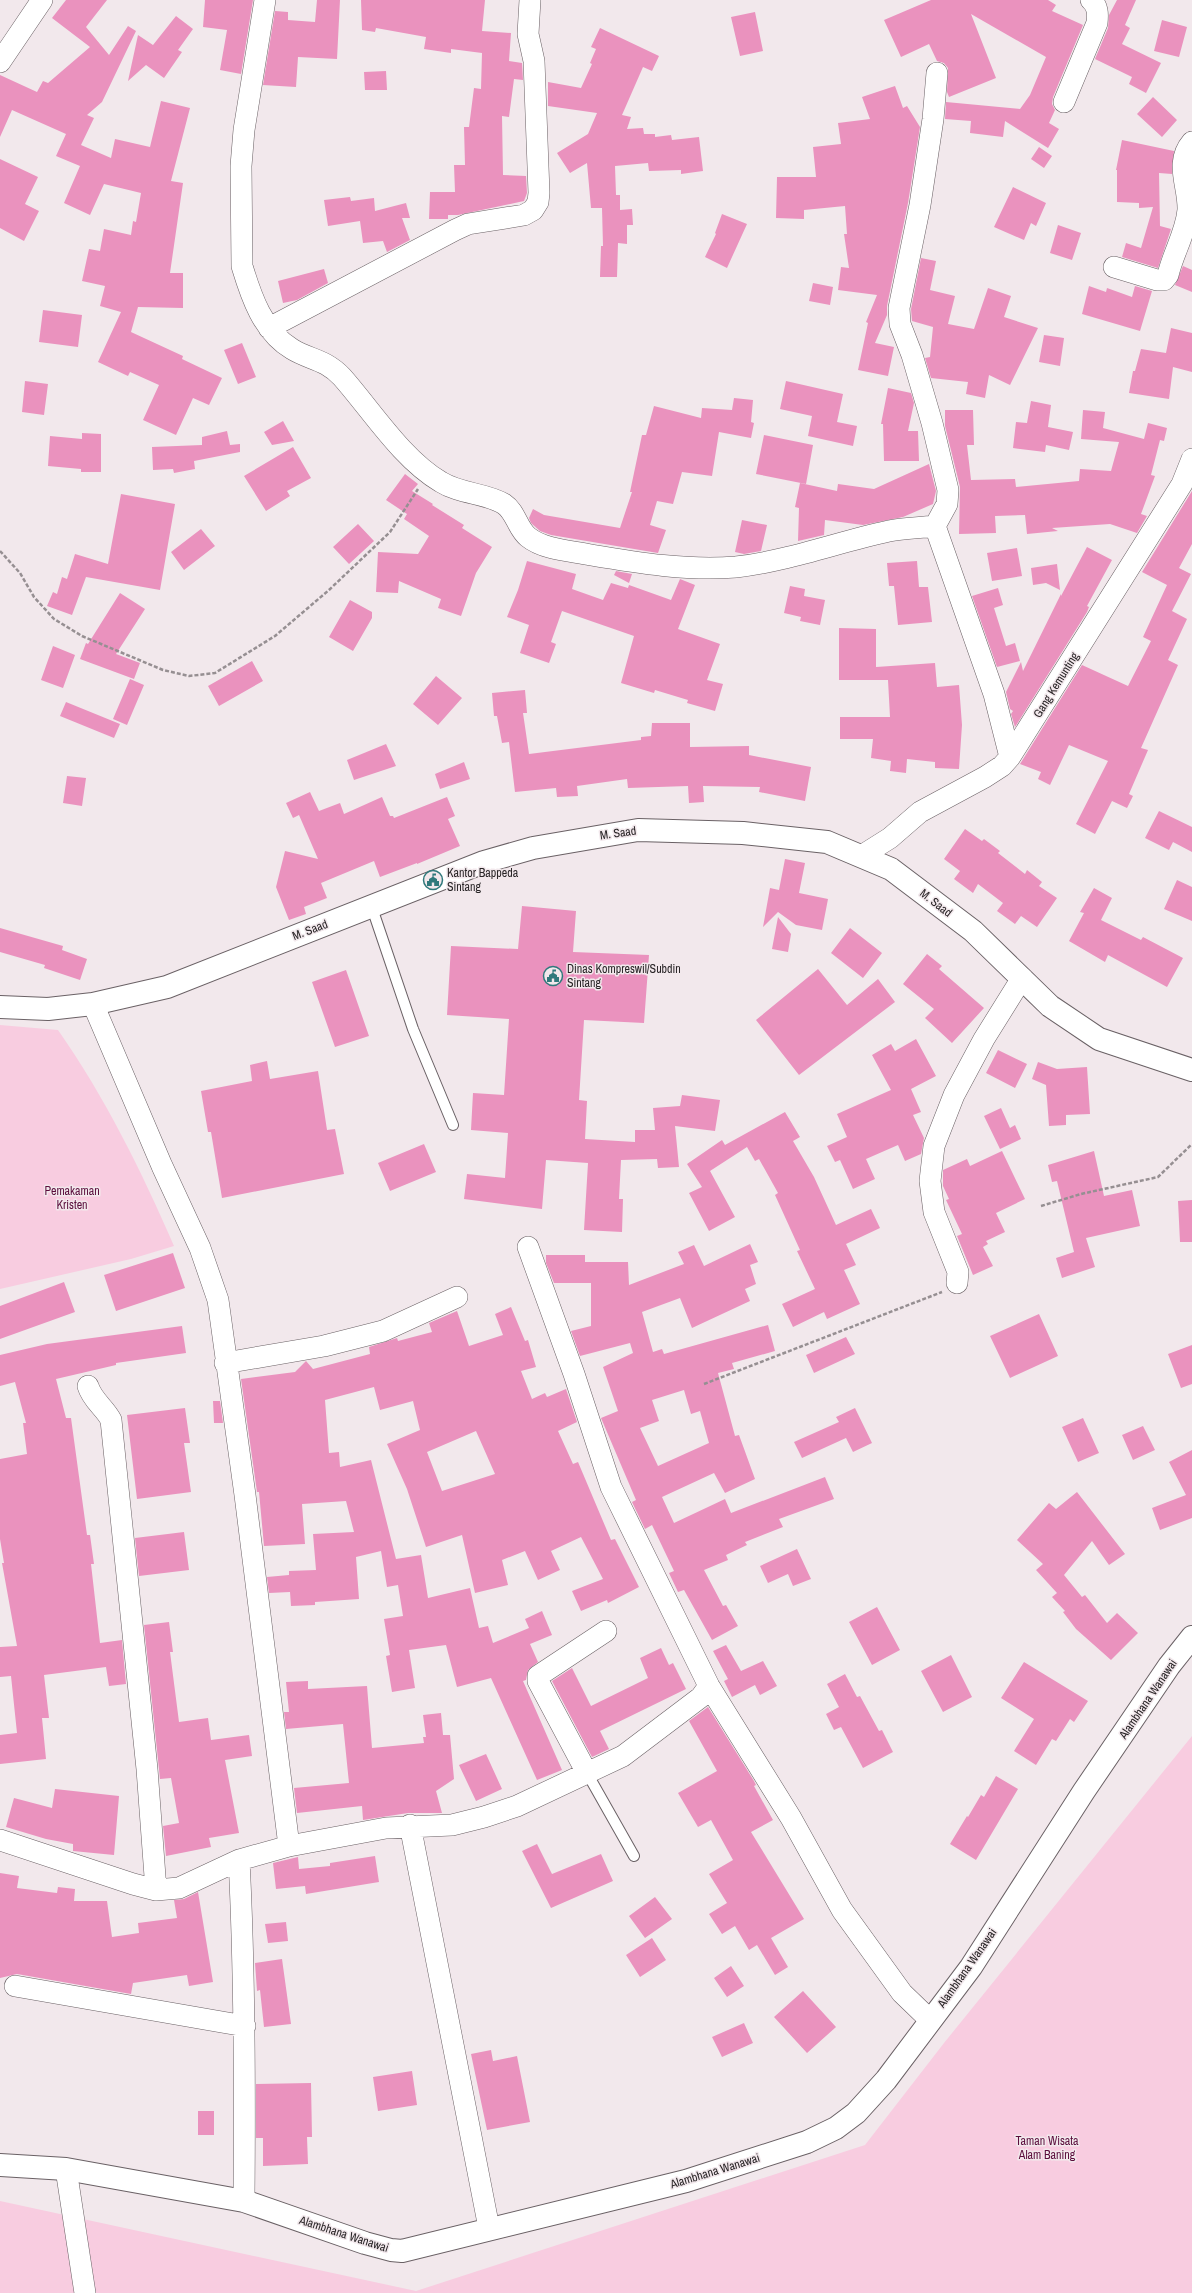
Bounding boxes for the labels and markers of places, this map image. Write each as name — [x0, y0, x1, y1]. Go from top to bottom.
place label: Kantor Bappeda Sintang — [447, 865, 519, 895]
public building icon: Kantor Bappeda Sintang — [422, 869, 444, 891]
place label: Dinas Kompreswil/Subdin Sintang — [567, 961, 681, 991]
public building icon: Dinas Kompreswil/Subdin Sintang — [542, 965, 564, 987]

